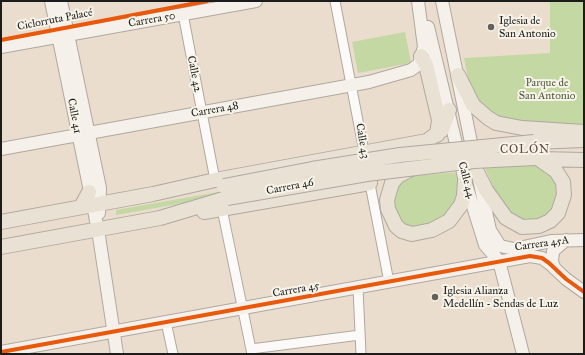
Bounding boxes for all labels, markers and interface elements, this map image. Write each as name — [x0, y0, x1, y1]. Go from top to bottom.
street label: Ciclorruta Palacé — [16, 6, 94, 34]
street label: Carrera 50 — [127, 9, 177, 31]
place label: Iglesia de San Antonio — [499, 14, 556, 40]
marker: Iglesia de San Antonio — [486, 22, 496, 32]
street label: Calle 42 — [184, 55, 204, 93]
park label: Parque de San Antonio — [519, 76, 575, 102]
street label: Calle 41 — [64, 97, 84, 135]
street label: Carrera 48 — [190, 99, 240, 121]
street label: Calle 43 — [352, 122, 372, 160]
district label: COLÓN — [500, 143, 550, 157]
street label: Calle 44 — [455, 160, 477, 200]
street label: Carrera 46 — [265, 176, 315, 198]
street label: Carrera 45A — [514, 234, 570, 254]
street label: Carrera 45 — [272, 279, 320, 301]
place label: Iglesia Alianza Medellín - Sendas de Luz — [443, 284, 558, 310]
marker: Iglesia Alianza Medellín - Sendas de Luz — [430, 292, 440, 302]

